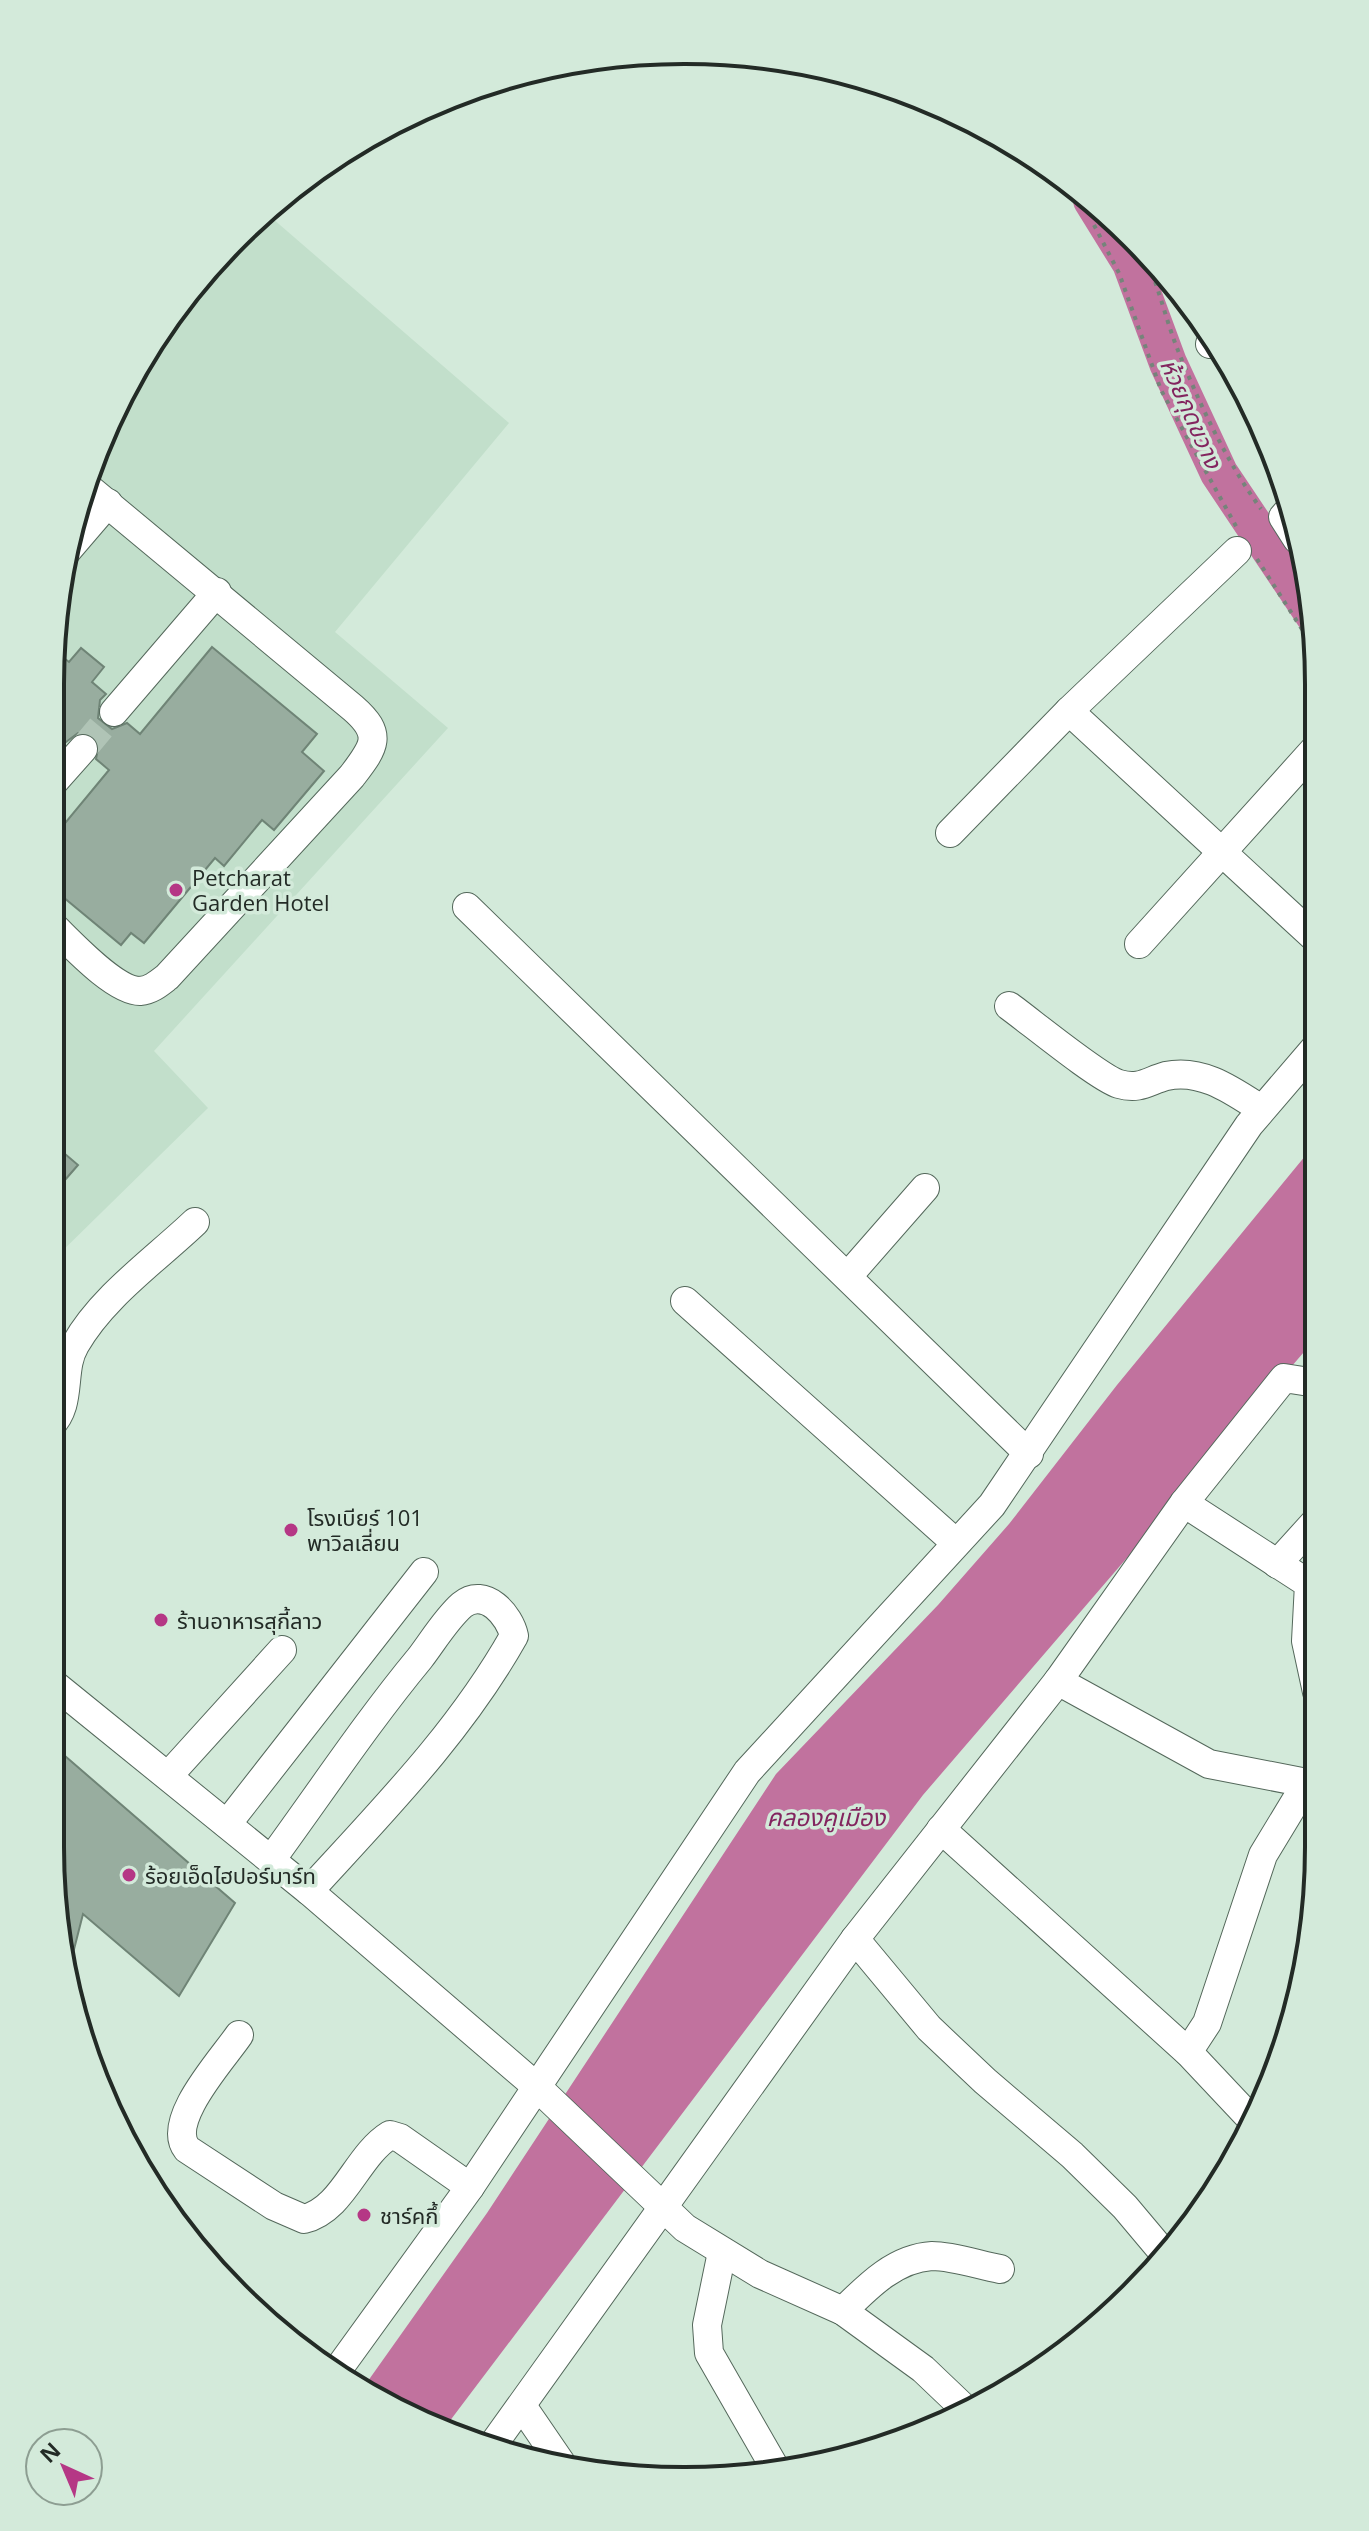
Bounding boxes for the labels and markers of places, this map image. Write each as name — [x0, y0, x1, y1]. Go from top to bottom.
place label: Petcharat Garden Hotel — [192, 862, 329, 917]
marker: Petcharat Garden Hotel — [167, 881, 185, 899]
place label: โรงเบียร์ 101 พาวิลเลี่ยน — [307, 1502, 423, 1557]
marker: โรงเบียร์ 101 พาวิลเลี่ยน — [282, 1521, 300, 1539]
place label: ร้านอาหารสุกี้ลาว — [177, 1605, 322, 1635]
marker: ร้านอาหารสุกี้ลาว — [152, 1611, 170, 1629]
place label: ร้อยเอ็ดไฮปอร์มาร์ท — [145, 1860, 316, 1890]
marker: ร้อยเอ็ดไฮปอร์มาร์ท — [120, 1866, 138, 1884]
place label: ชาร์คกึ้ — [380, 2200, 438, 2230]
marker: ชาร์คกึ้ — [355, 2206, 373, 2224]

